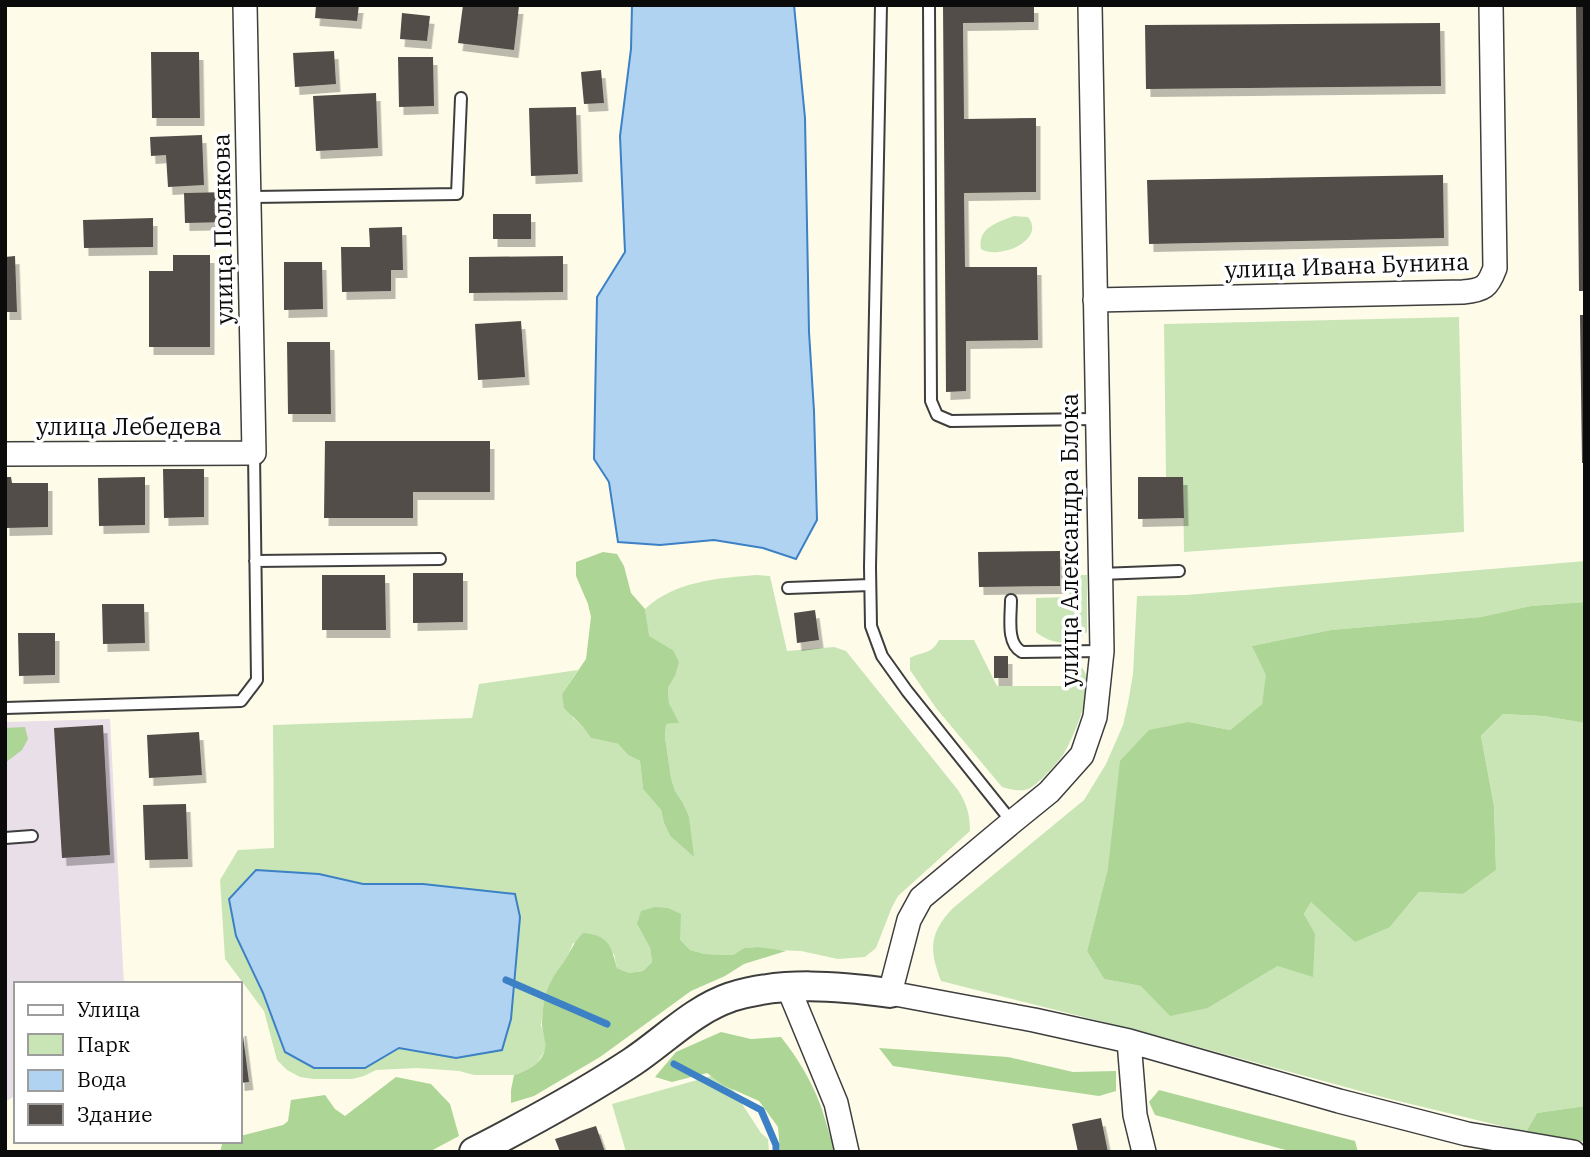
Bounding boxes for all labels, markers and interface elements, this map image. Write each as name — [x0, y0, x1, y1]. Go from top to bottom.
street label: улица Полякова — [204, 133, 240, 325]
street label: улица Ивана Бунина — [1224, 245, 1470, 285]
street label: улица Александра Блока — [1053, 393, 1085, 687]
street label: улица Лебедева — [36, 410, 222, 442]
legend — [14, 982, 242, 1143]
text: Улица — [77, 995, 141, 1023]
text: Парк — [77, 1030, 130, 1058]
text: Вода — [77, 1065, 127, 1093]
text: Здание — [77, 1100, 152, 1128]

